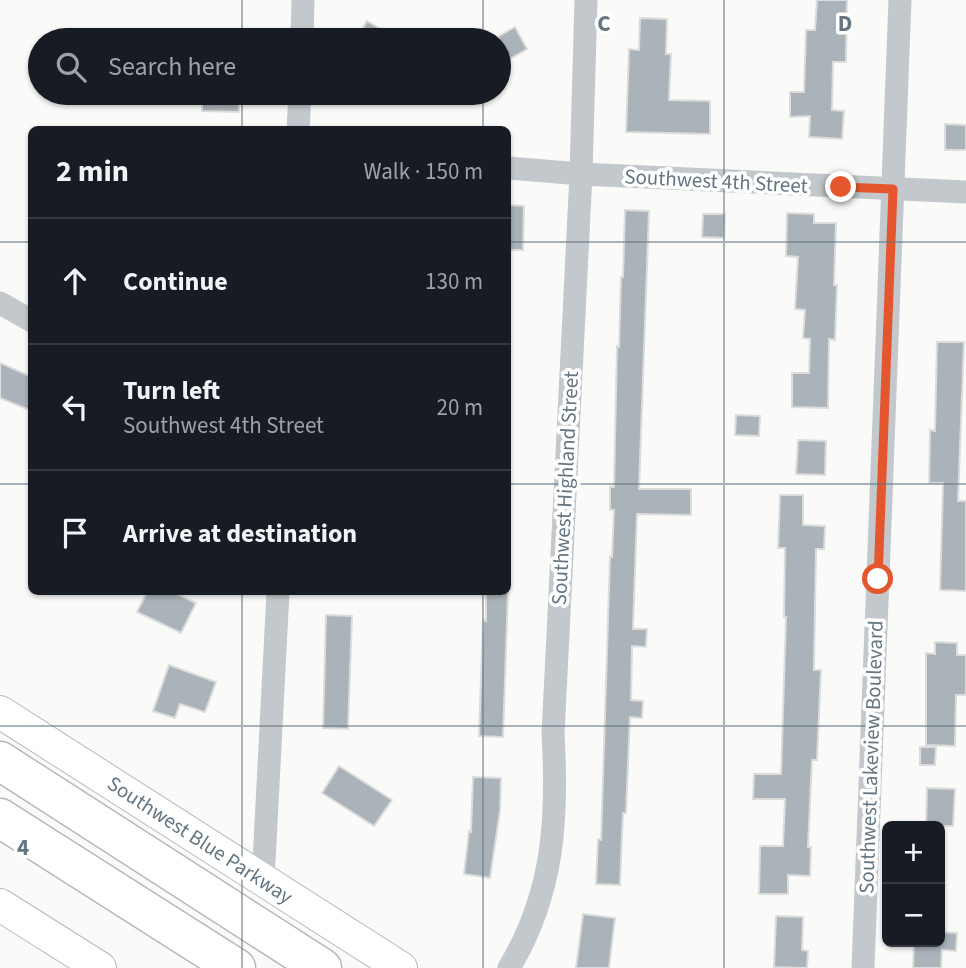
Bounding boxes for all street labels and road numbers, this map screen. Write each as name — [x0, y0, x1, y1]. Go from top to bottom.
street label: Southwest 4th Street — [624, 161, 808, 201]
street label: Southwest Highland Street — [544, 370, 586, 606]
street label: Southwest Lakeview Boulevard — [851, 620, 891, 894]
street label: Southwest Blue Parkway — [101, 769, 299, 911]

